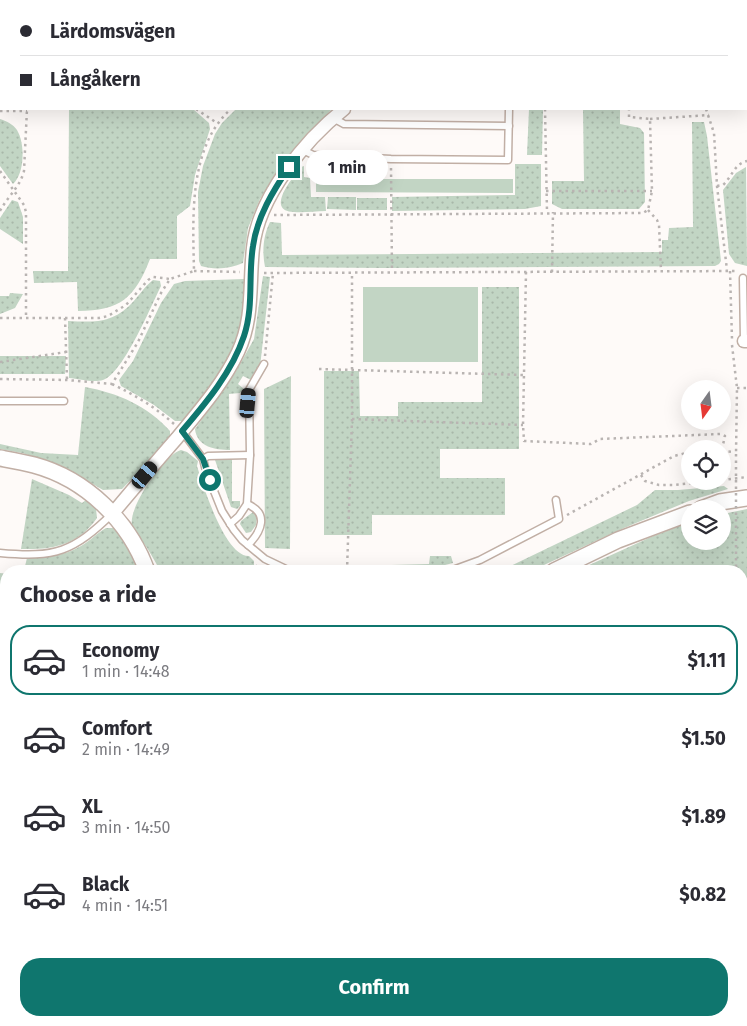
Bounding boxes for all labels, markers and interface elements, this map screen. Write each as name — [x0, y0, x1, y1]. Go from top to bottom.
text: Lärdomsvägen — [50, 20, 175, 43]
text: Långåkern — [50, 68, 141, 91]
callout: 1 min — [306, 150, 389, 184]
route end — [278, 156, 300, 178]
text: 1 min — [328, 158, 366, 177]
north arrow — [681, 380, 731, 430]
map controls — [681, 380, 731, 550]
car — [239, 387, 256, 419]
button: locate — [681, 440, 731, 490]
car — [129, 459, 160, 491]
route start — [199, 469, 221, 491]
button: layers — [681, 500, 731, 550]
text: Choose a ride — [20, 581, 156, 608]
icon: car — [22, 638, 67, 683]
text: Economy — [82, 639, 159, 662]
text: $1.11 — [687, 649, 726, 672]
text: 1 min · 14:48 — [82, 662, 170, 681]
icon: car — [22, 716, 67, 761]
text: Comfort — [82, 717, 152, 740]
text: $1.50 — [681, 727, 726, 750]
text: 2 min · 14:49 — [82, 740, 170, 759]
icon: car — [22, 794, 67, 839]
text: XL — [82, 795, 103, 818]
text: $1.89 — [682, 805, 726, 828]
text: 3 min · 14:50 — [82, 818, 170, 837]
icon: car — [22, 872, 67, 917]
text: Black — [82, 873, 129, 896]
text: $0.82 — [679, 883, 726, 906]
text: 4 min · 14:51 — [82, 896, 168, 915]
button: Confirm — [20, 958, 728, 1016]

